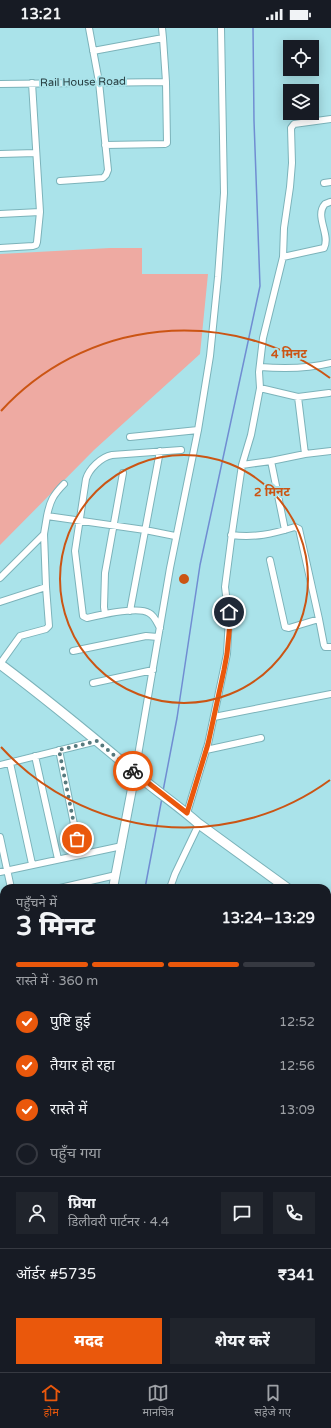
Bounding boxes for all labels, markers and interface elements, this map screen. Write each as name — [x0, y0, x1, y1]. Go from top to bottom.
text: 13:21 — [20, 5, 62, 23]
map controls — [283, 40, 319, 120]
button: locate — [283, 40, 319, 76]
street label: Rail House Road — [40, 75, 126, 89]
button: layers — [283, 84, 319, 120]
text: 4 मिनट — [271, 346, 307, 361]
text: 2 मिनट — [254, 484, 290, 499]
centre of rings — [177, 572, 191, 586]
pin — [212, 595, 246, 629]
icon: home — [218, 601, 240, 623]
courier — [113, 751, 153, 791]
icon: bike — [122, 760, 144, 782]
pin — [60, 822, 94, 856]
icon: bag — [66, 828, 88, 850]
text: पहुँचने में — [16, 895, 57, 911]
text: 13:24–13:29 — [221, 909, 315, 927]
text: 3 मिनट — [16, 911, 95, 942]
text: रास्ते में · 360 m — [16, 973, 98, 989]
icon: check — [16, 1011, 38, 1033]
text: पुष्टि हुई — [50, 1012, 90, 1030]
text: 12:52 — [279, 1014, 315, 1030]
icon: check — [16, 1055, 38, 1077]
text: तैयार हो रहा — [50, 1056, 115, 1074]
text: 12:56 — [279, 1058, 315, 1074]
icon: check — [16, 1099, 38, 1121]
text: रास्ते में — [50, 1100, 87, 1118]
text: 13:09 — [279, 1102, 315, 1118]
text: पहुँच गया — [50, 1144, 101, 1162]
button: person — [16, 1192, 58, 1234]
button: chat — [221, 1192, 263, 1234]
button: phone — [273, 1192, 315, 1234]
text: प्रिया — [68, 1194, 96, 1212]
text: डिलीवरी पार्टनर · 4.4 — [68, 1214, 169, 1230]
text: ऑर्डर #5735 — [16, 1265, 96, 1283]
text: ₹341 — [278, 1266, 315, 1284]
button: मदद — [16, 1318, 162, 1364]
button: शेयर करें — [170, 1318, 315, 1364]
tab: होम — [40, 1382, 62, 1420]
tab: मानचित्र — [142, 1382, 174, 1420]
tab: सहेजे गए — [254, 1382, 291, 1420]

